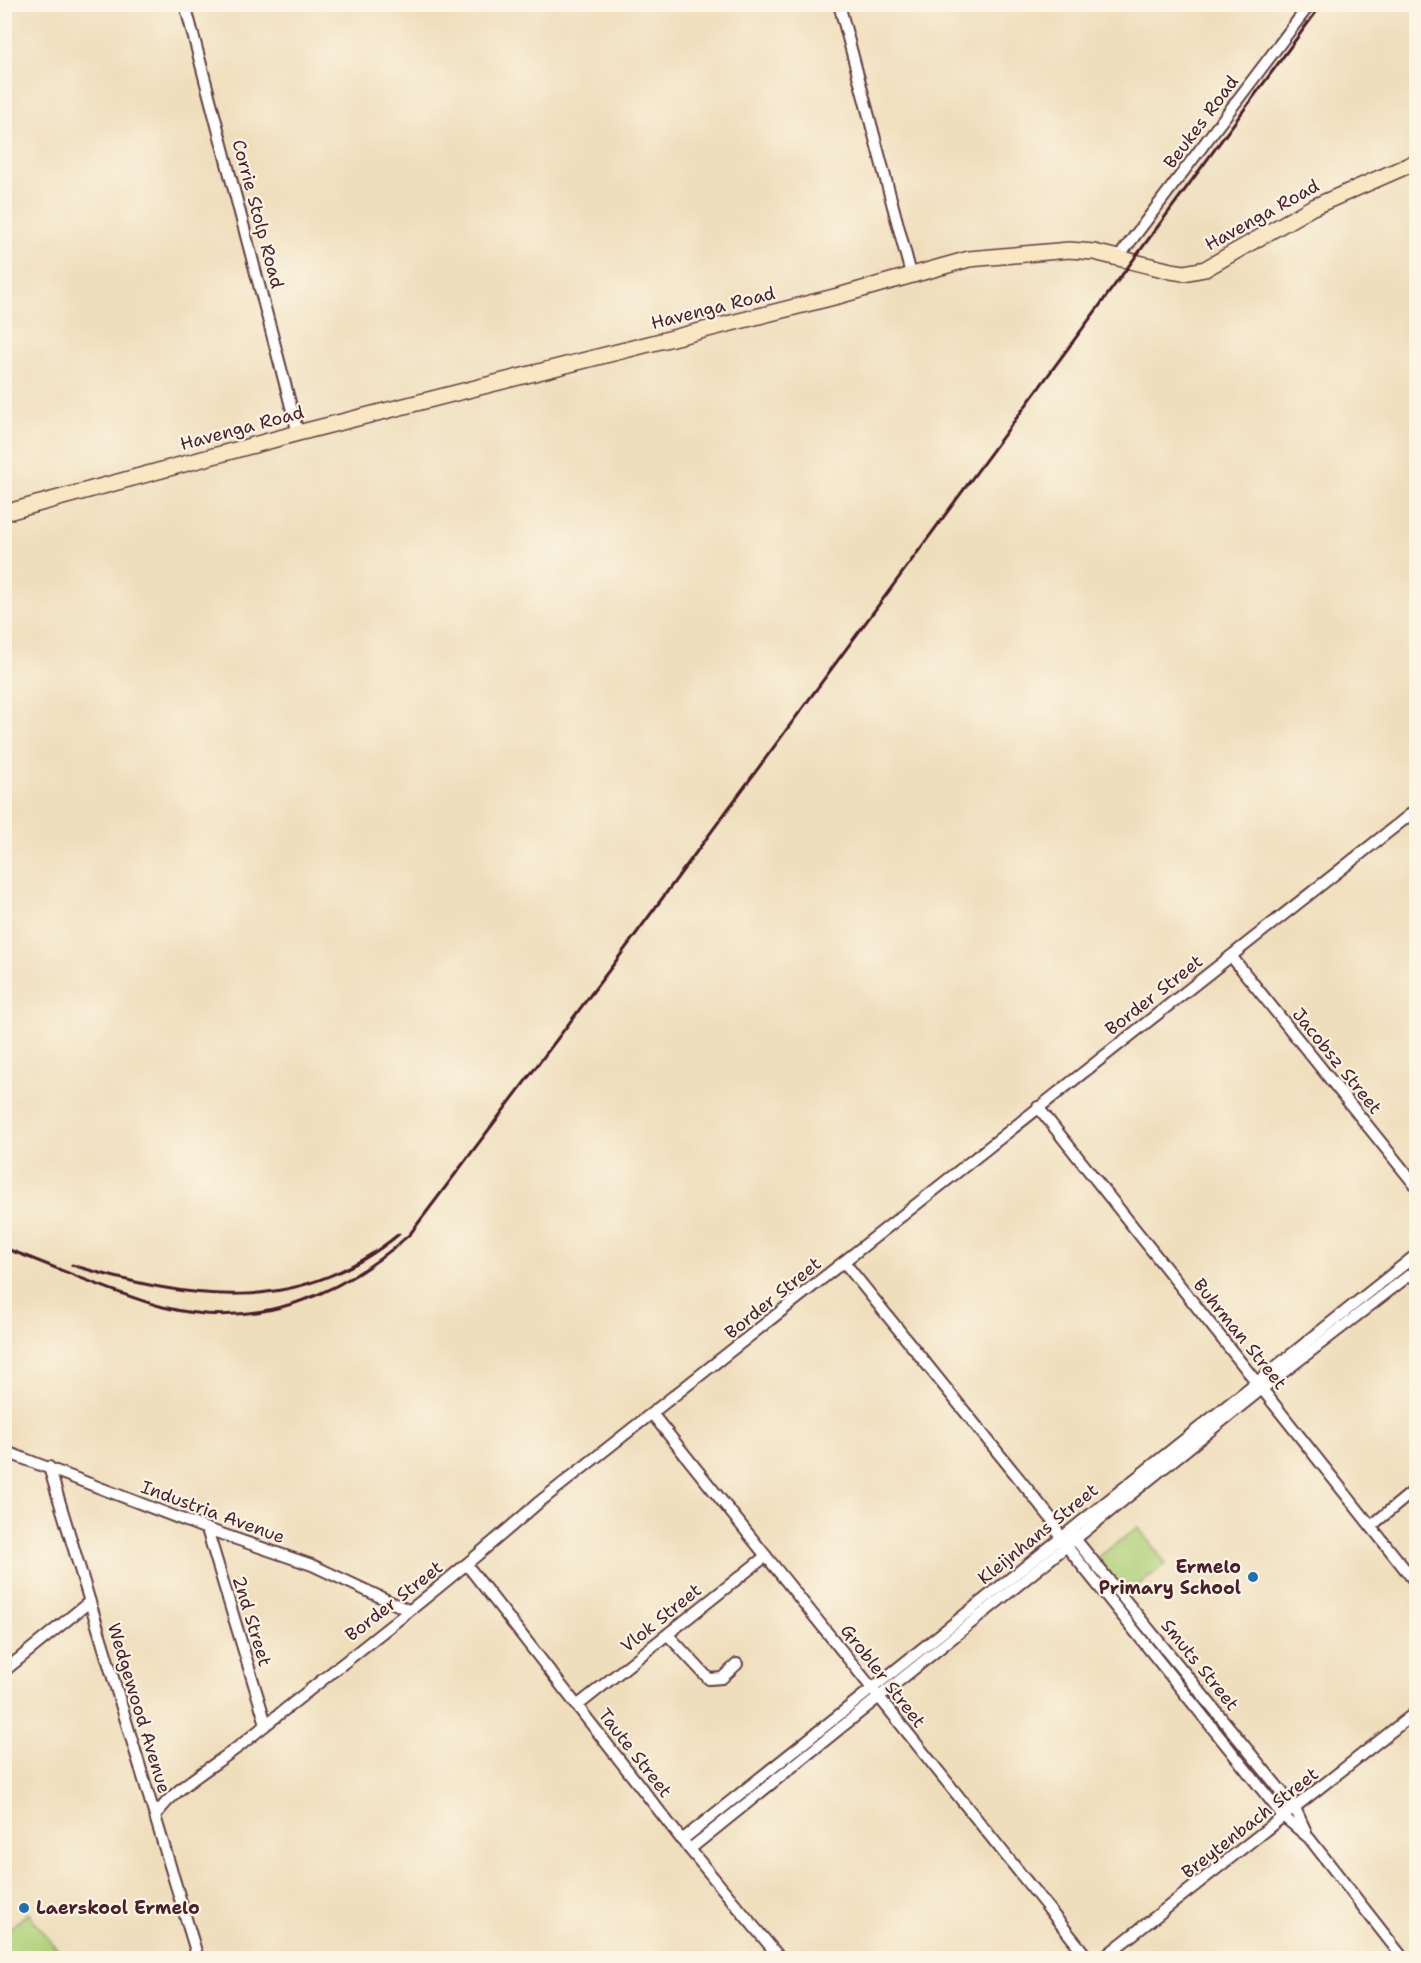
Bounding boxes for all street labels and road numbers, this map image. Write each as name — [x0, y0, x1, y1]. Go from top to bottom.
street label: Beukes Road — [1158, 71, 1244, 173]
street label: Corrie Stolp Road — [227, 137, 289, 291]
street label: Havenga Road — [1201, 174, 1323, 256]
street label: Havenga Road — [648, 281, 778, 335]
street label: Havenga Road — [177, 400, 307, 456]
street label: Border Street — [1100, 949, 1208, 1041]
street label: Jacobsz Street — [1287, 1003, 1387, 1119]
street label: Border Street — [720, 1252, 826, 1344]
street label: Buhrman Street — [1188, 1273, 1292, 1395]
street label: Industria Avenue — [138, 1475, 288, 1549]
street label: Kleijnhans Street — [973, 1478, 1103, 1590]
street label: Border Street — [340, 1555, 448, 1647]
street label: 2nd Street — [227, 1573, 277, 1669]
street label: Vlok Street — [616, 1578, 707, 1658]
street label: Smuts Street — [1156, 1614, 1244, 1716]
street label: Grobler Street — [835, 1619, 931, 1733]
street label: Wedgewood Avenue — [102, 1620, 176, 1796]
street label: Taute Street — [593, 1704, 677, 1803]
street label: Breytenbach Street — [1177, 1762, 1323, 1884]

